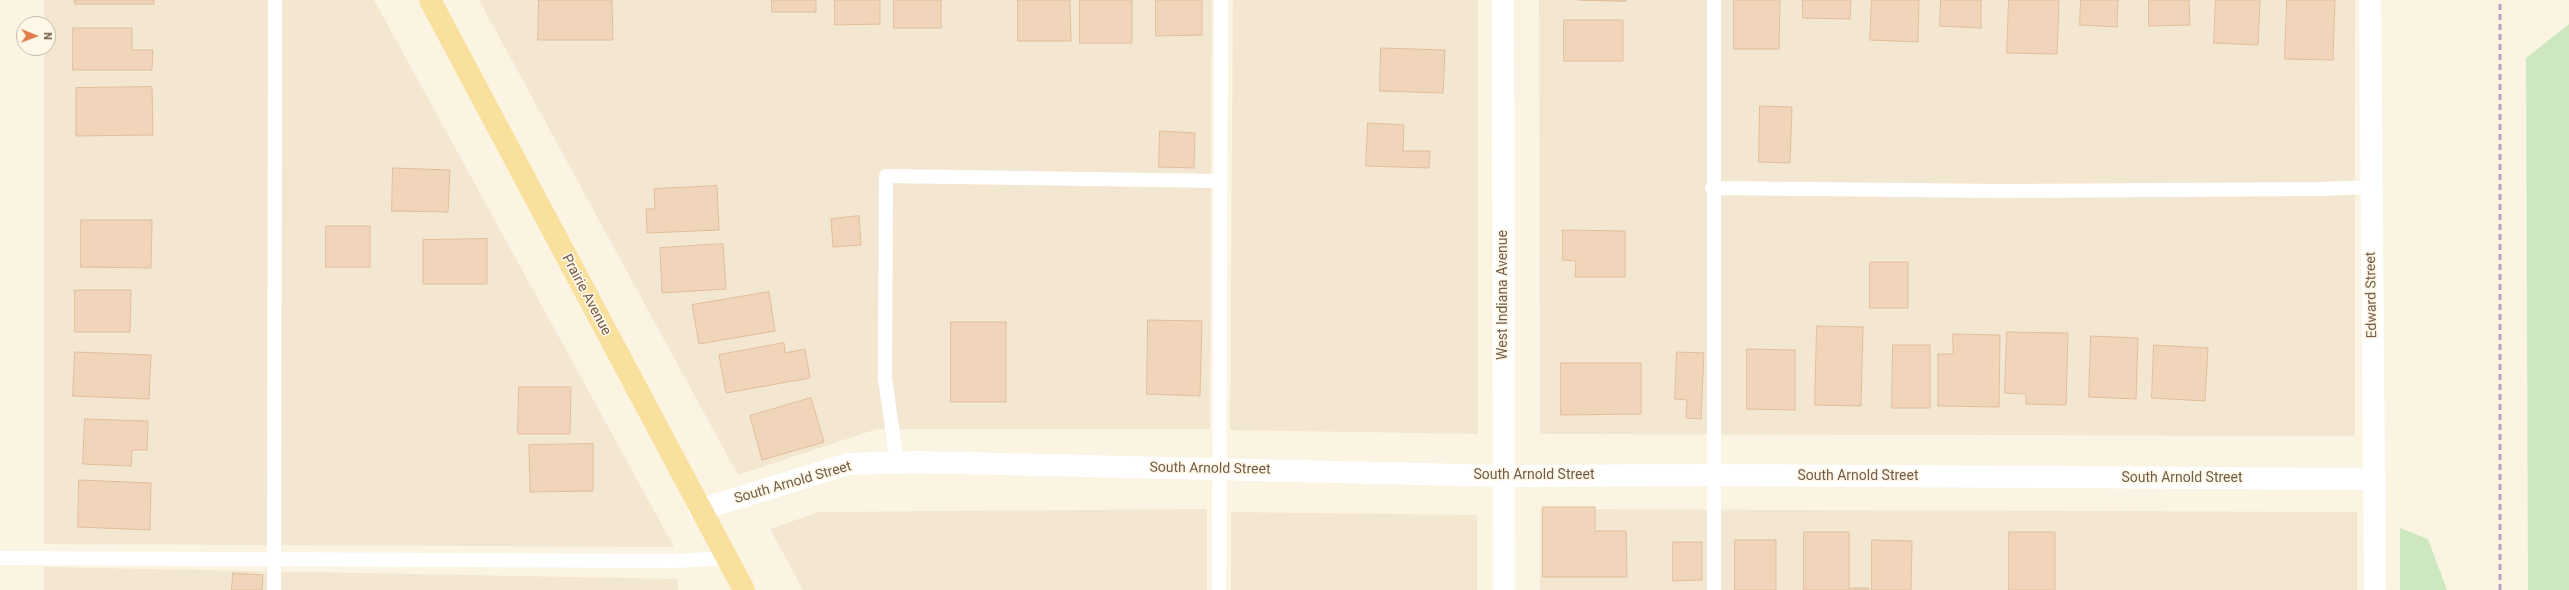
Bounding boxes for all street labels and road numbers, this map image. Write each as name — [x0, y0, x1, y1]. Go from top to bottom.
street label: West Indiana Avenue — [1495, 230, 1511, 360]
street label: Edward Street — [2363, 251, 2381, 339]
street label: Prairie Avenue — [558, 252, 614, 338]
street label: South Arnold Street — [732, 458, 854, 508]
street label: South Arnold Street — [1149, 460, 1271, 478]
street label: South Arnold Street — [1473, 467, 1595, 483]
street label: South Arnold Street — [1797, 468, 1919, 484]
street label: South Arnold Street — [2121, 470, 2243, 486]

